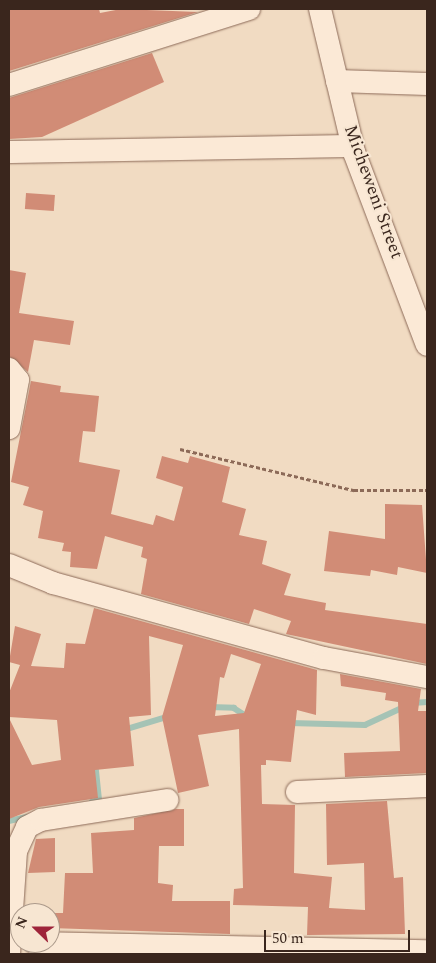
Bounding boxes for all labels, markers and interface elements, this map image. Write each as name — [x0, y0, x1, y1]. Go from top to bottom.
street label: Micheweni Street — [339, 122, 407, 262]
north arrow — [10, 903, 60, 953]
text: N — [10, 913, 33, 932]
scale bar — [266, 920, 412, 952]
text: 50 m — [272, 927, 304, 950]

